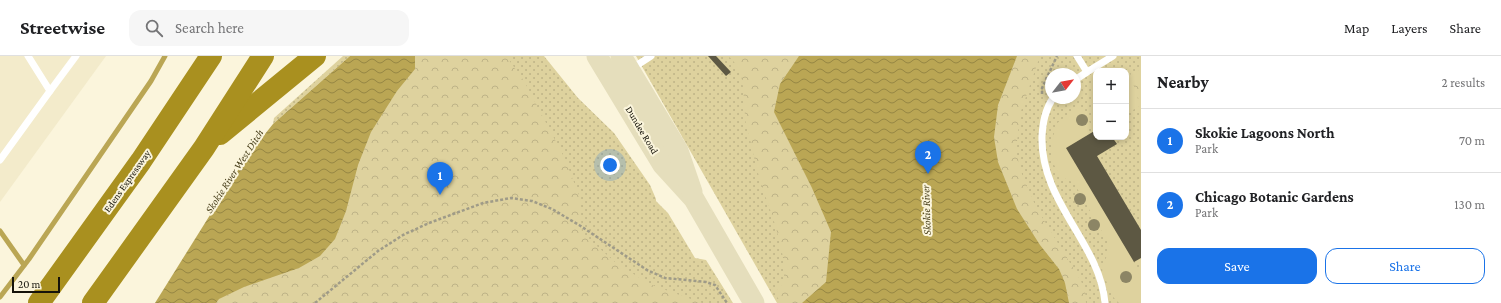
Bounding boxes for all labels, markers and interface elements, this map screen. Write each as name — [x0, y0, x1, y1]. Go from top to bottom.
search box — [129, 10, 409, 46]
text: Streetwise — [20, 17, 105, 38]
icon: search — [143, 17, 165, 39]
text: Search here — [175, 20, 244, 36]
text: Map — [1344, 20, 1369, 36]
text: Layers — [1391, 20, 1428, 36]
text: Share — [1450, 20, 1481, 36]
north arrow — [1045, 68, 1081, 104]
map controls — [1093, 68, 1129, 140]
button: + — [1093, 68, 1129, 104]
text: Nearby — [1157, 73, 1209, 92]
text: 2 results — [1442, 75, 1485, 90]
street label: Dundee Road — [623, 104, 661, 156]
button: − — [1093, 104, 1129, 140]
text: Skokie Lagoons North — [1195, 125, 1335, 141]
water label: Skokie River West Ditch — [202, 127, 266, 215]
text: 1 — [1168, 133, 1172, 148]
text: 70 m — [1459, 133, 1485, 148]
pin: 2 — [915, 141, 941, 174]
text: Park — [1195, 141, 1218, 156]
street label: Edens Expressway — [101, 147, 153, 214]
your location — [600, 155, 620, 175]
pin: 1 — [427, 162, 453, 195]
water label: Skokie River — [919, 184, 933, 235]
text: Chicago Botanic Gardens — [1195, 189, 1354, 205]
text: 2 — [1167, 197, 1173, 212]
text: 130 m — [1454, 197, 1485, 212]
text: Park — [1195, 205, 1218, 220]
button: Save — [1157, 248, 1317, 284]
button: Share — [1325, 248, 1485, 284]
scale bar — [12, 275, 60, 294]
text: 20 m — [18, 278, 40, 290]

